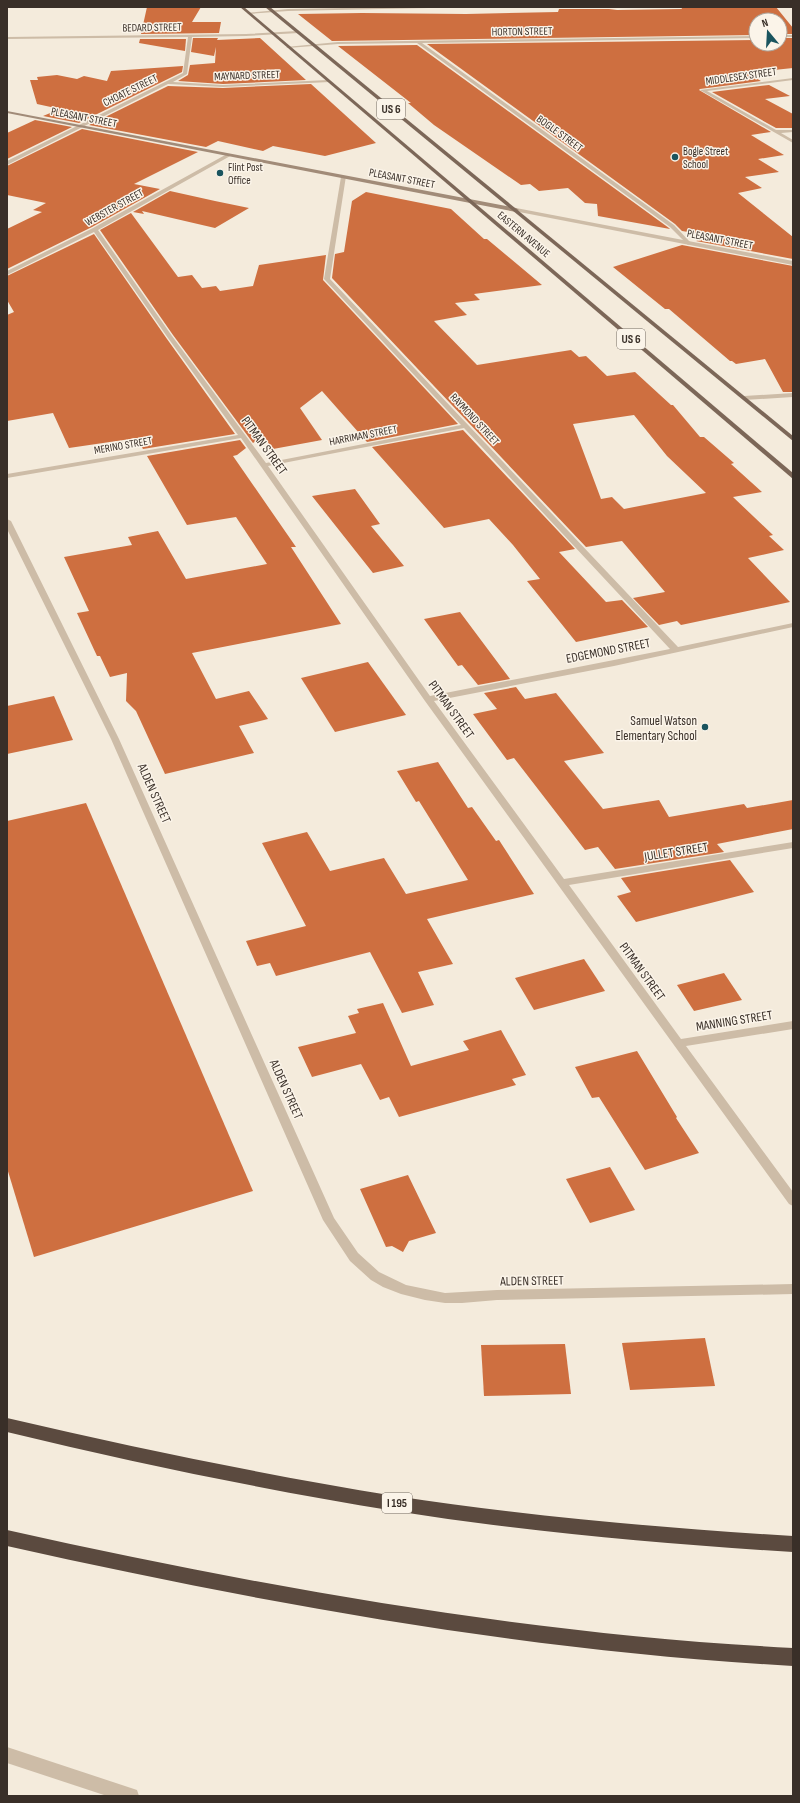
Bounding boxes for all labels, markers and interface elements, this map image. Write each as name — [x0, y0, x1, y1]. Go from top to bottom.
north arrow — [748, 12, 788, 52]
text: N — [760, 16, 770, 30]
street label: BEDARD STREET — [122, 20, 182, 35]
street label: HORTON STREET — [492, 24, 553, 39]
street label: MIDDLESEX STREET — [705, 65, 778, 88]
street label: MAYNARD STREET — [214, 68, 281, 83]
street label: CHOATE STREET — [101, 71, 160, 109]
road number: US 6 — [377, 99, 405, 119]
street label: PLEASANT STREET — [50, 105, 118, 130]
street label: BOGLE STREET — [534, 112, 586, 155]
place label: Bogle Street School — [683, 145, 729, 171]
marker: Bogle Street School — [670, 152, 680, 162]
place label: Flint Post Office — [228, 161, 264, 187]
street label: PLEASANT STREET — [368, 166, 436, 191]
marker: Flint Post Office — [215, 168, 225, 178]
street label: WEBSTER STREET — [83, 186, 146, 229]
street label: EASTERN AVENUE — [495, 209, 553, 260]
street label: PLEASANT STREET — [686, 227, 754, 252]
road number: US 6 — [617, 329, 645, 349]
street label: RAYMOND STREET — [447, 391, 502, 448]
street label: PITMAN STREET — [238, 413, 291, 478]
street label: HARRIMAN STREET — [328, 422, 399, 448]
street label: MERINO STREET — [93, 434, 154, 457]
street label: EDGEMOND STREET — [565, 635, 652, 667]
street label: PITMAN STREET — [425, 677, 478, 742]
place label: Samuel Watson Elementary School — [615, 713, 697, 744]
marker: Samuel Watson Elementary School — [700, 722, 710, 732]
street label: ALDEN STREET — [133, 760, 174, 826]
street label: JULLET STREET — [642, 839, 709, 865]
street label: PITMAN STREET — [616, 939, 669, 1004]
street label: MANNING STREET — [695, 1007, 774, 1035]
street label: ALDEN STREET — [265, 1056, 306, 1122]
street label: ALDEN STREET — [499, 1272, 564, 1290]
road number: I 195 — [382, 1493, 412, 1513]

